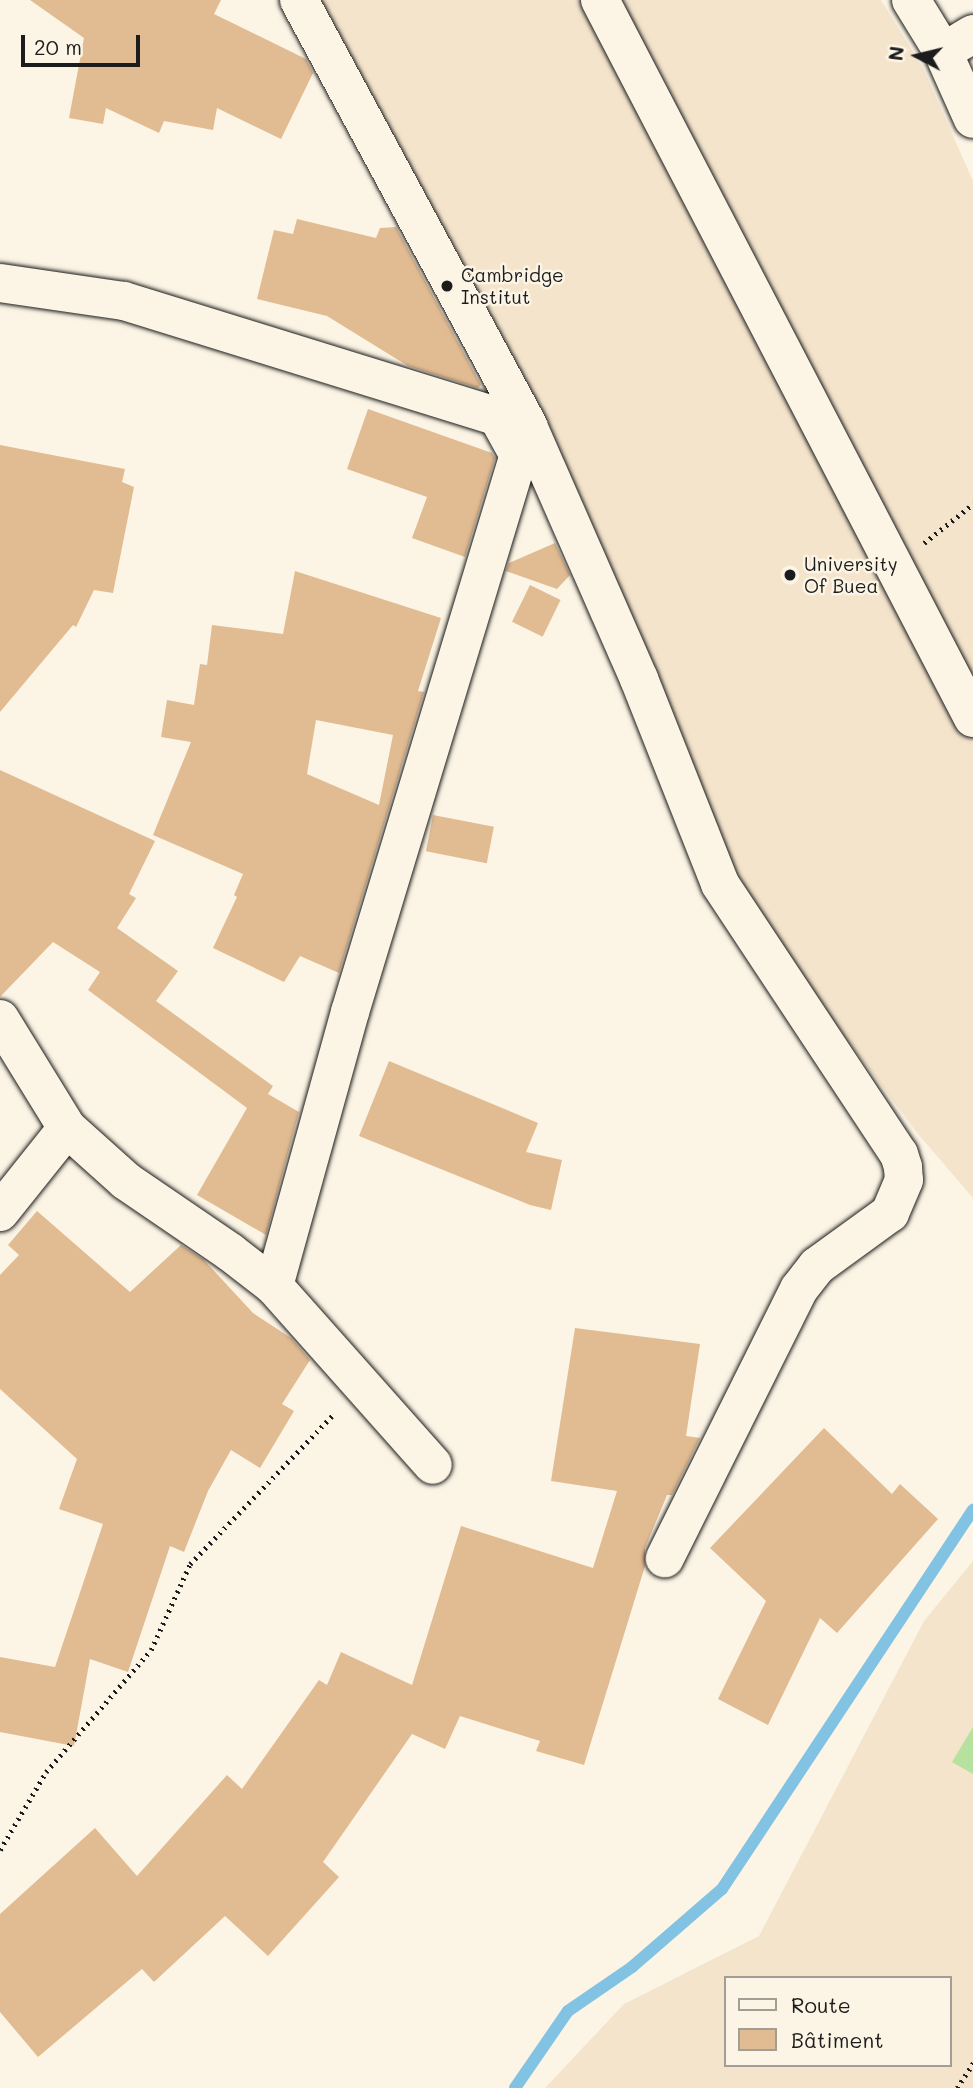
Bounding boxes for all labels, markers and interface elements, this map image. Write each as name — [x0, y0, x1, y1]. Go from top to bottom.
scale bar — [24, 21, 144, 65]
north arrow — [882, 21, 952, 91]
text: 20 m — [34, 33, 82, 60]
text: N — [882, 45, 909, 62]
place label: Cambridge Institut — [461, 264, 564, 308]
marker: Cambridge Institut — [439, 278, 455, 294]
place label: University Of Buea — [804, 553, 898, 597]
marker: University Of Buea — [782, 567, 798, 583]
legend — [724, 1976, 952, 2067]
text: Route — [791, 1991, 851, 2018]
text: Bâtiment — [791, 2026, 883, 2053]

